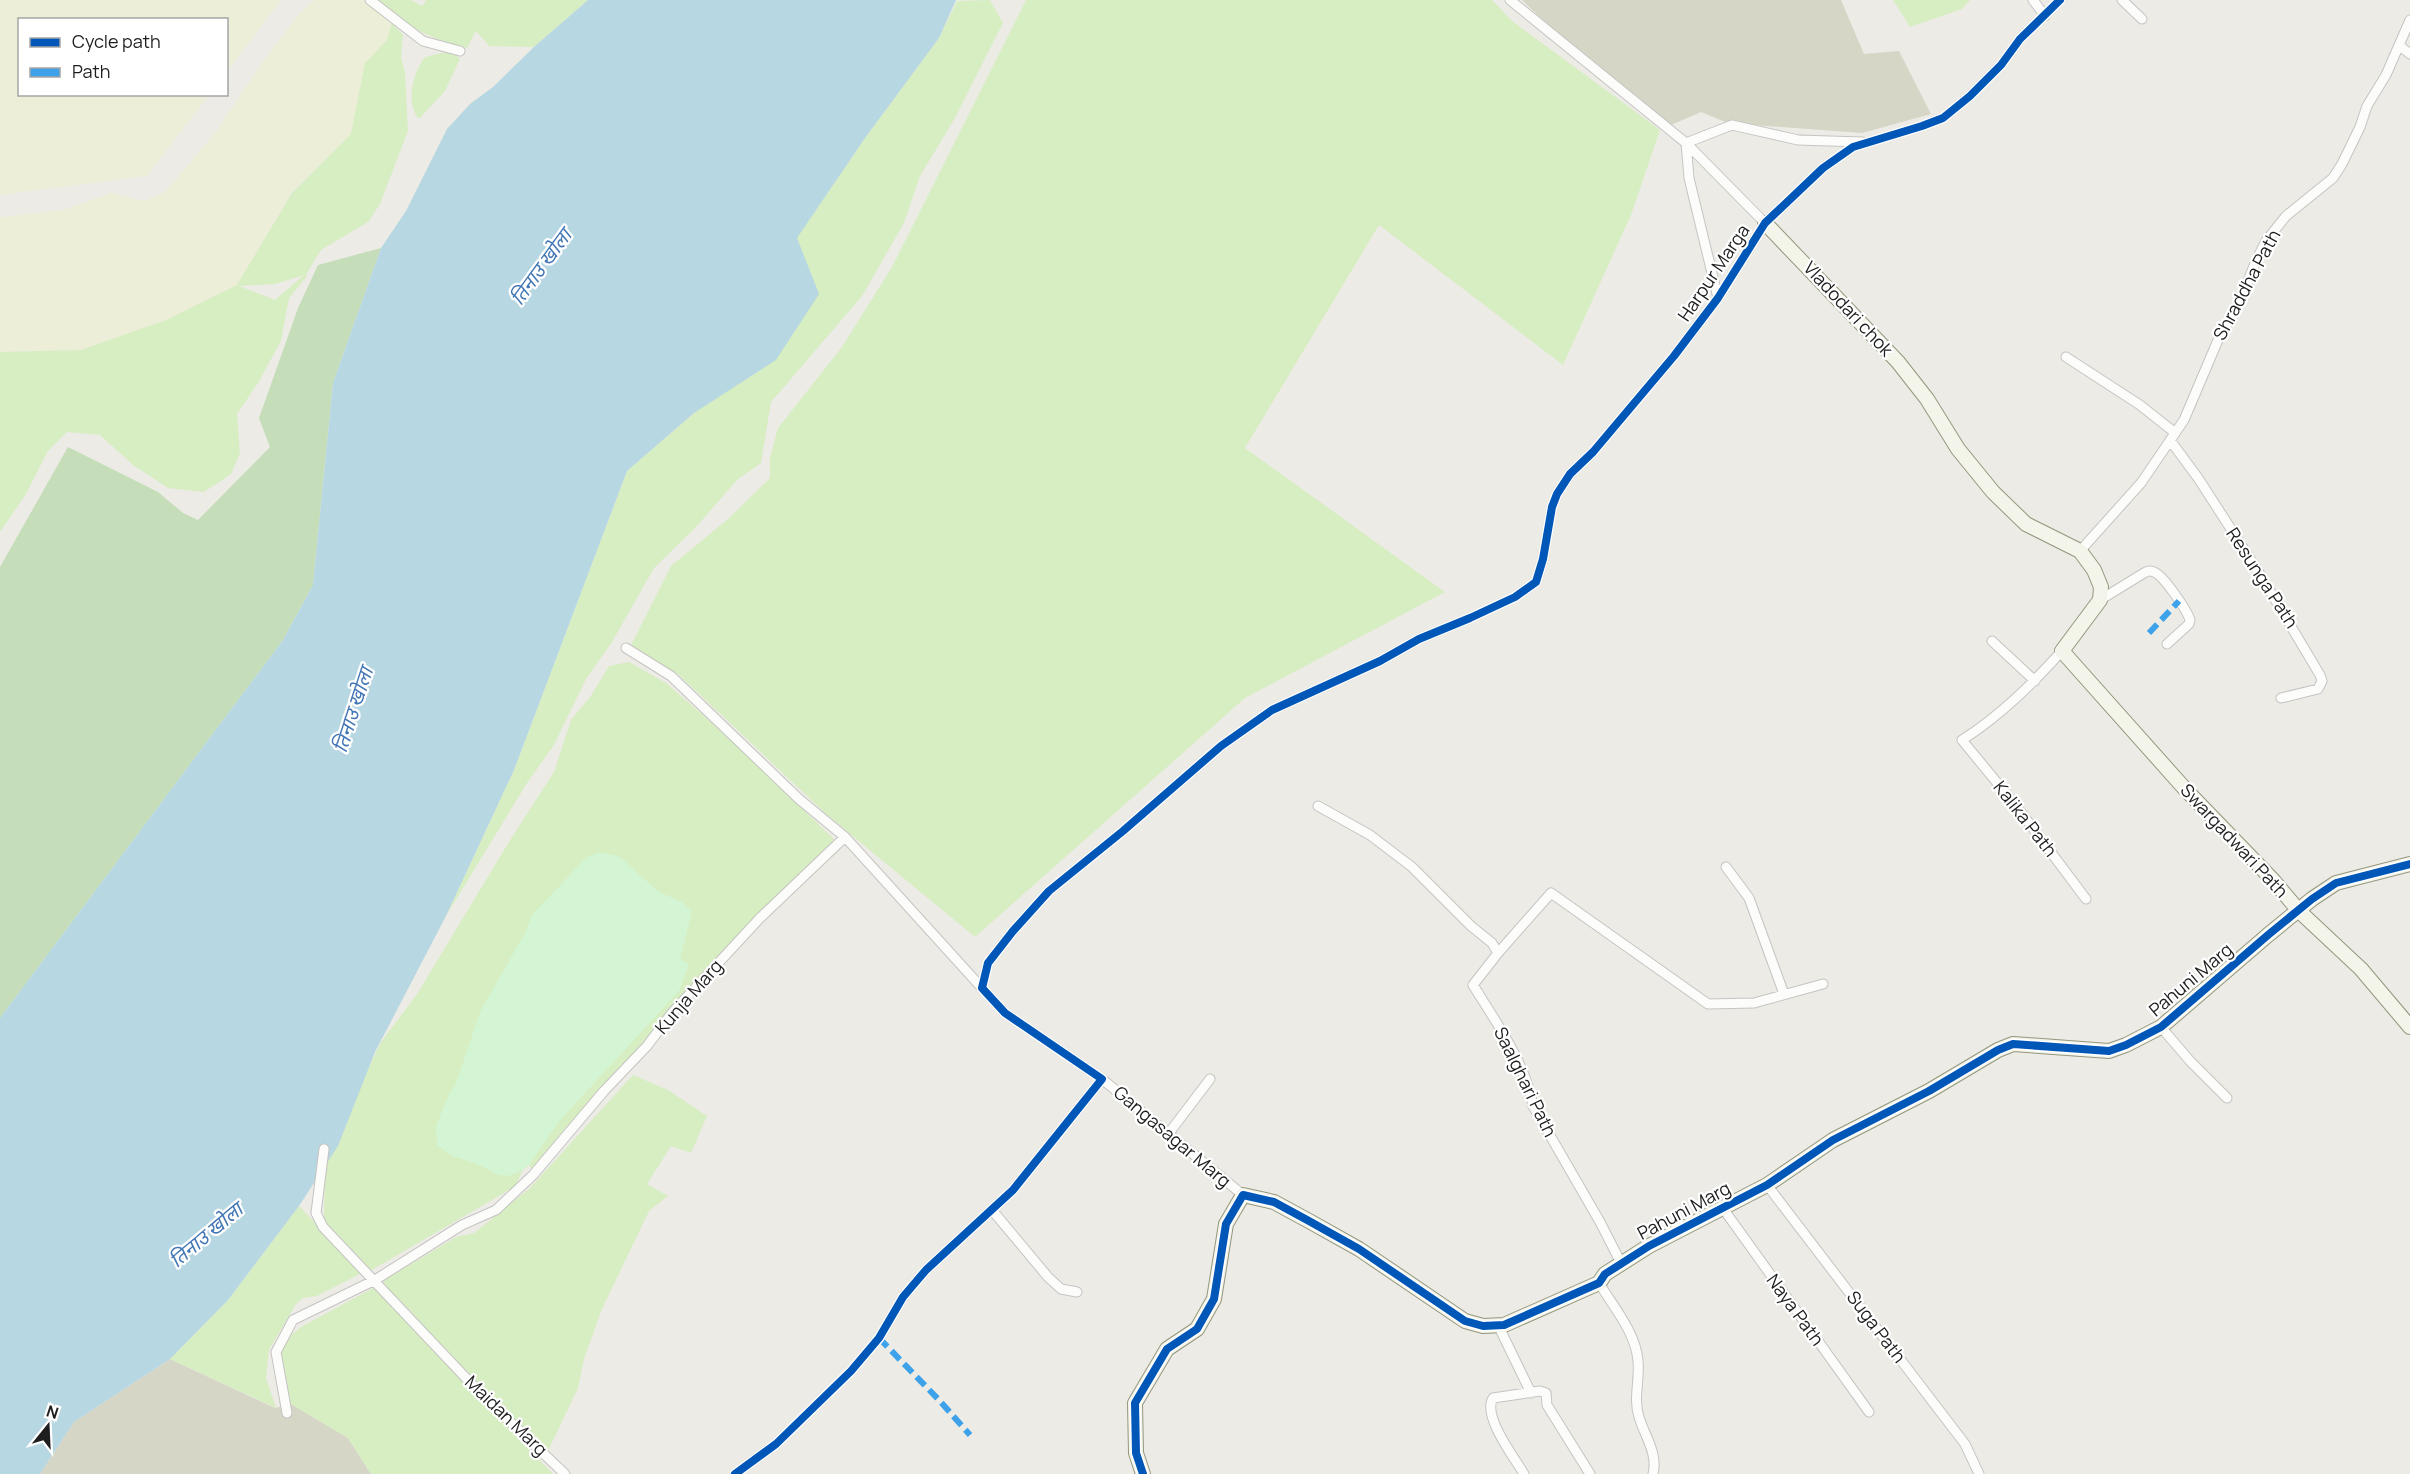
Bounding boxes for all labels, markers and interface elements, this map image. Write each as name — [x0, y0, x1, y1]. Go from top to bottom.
legend — [18, 18, 228, 96]
text: Cycle path — [72, 29, 161, 53]
text: Path — [72, 59, 110, 83]
street label: Harpur Marga — [1672, 219, 1754, 326]
water label: तिनाउ खोला — [504, 220, 580, 310]
street label: Shraddha Path — [2207, 225, 2285, 344]
street label: Vladodari chok — [1799, 256, 1900, 362]
street label: Resunga Path — [2221, 523, 2304, 632]
water label: तिनाउ खोला — [326, 660, 380, 756]
street label: Kalika Path — [1989, 776, 2063, 861]
street label: Swargadwari Path — [2176, 778, 2294, 903]
street label: Pahuni Marg — [2143, 937, 2237, 1021]
street label: Kunja Marg — [649, 954, 727, 1039]
street label: Saalghari Path — [1489, 1023, 1563, 1140]
street label: Gangasagar Marg — [1109, 1080, 1236, 1192]
street label: Pahuni Marg — [1633, 1176, 1734, 1245]
water label: तिनाउ खोला — [163, 1194, 251, 1273]
street label: Naya Path — [1762, 1269, 1830, 1350]
street label: Suga Path — [1842, 1285, 1912, 1367]
street label: Maidan Marg — [460, 1370, 553, 1461]
north arrow — [18, 1396, 78, 1456]
text: N — [44, 1399, 62, 1424]

